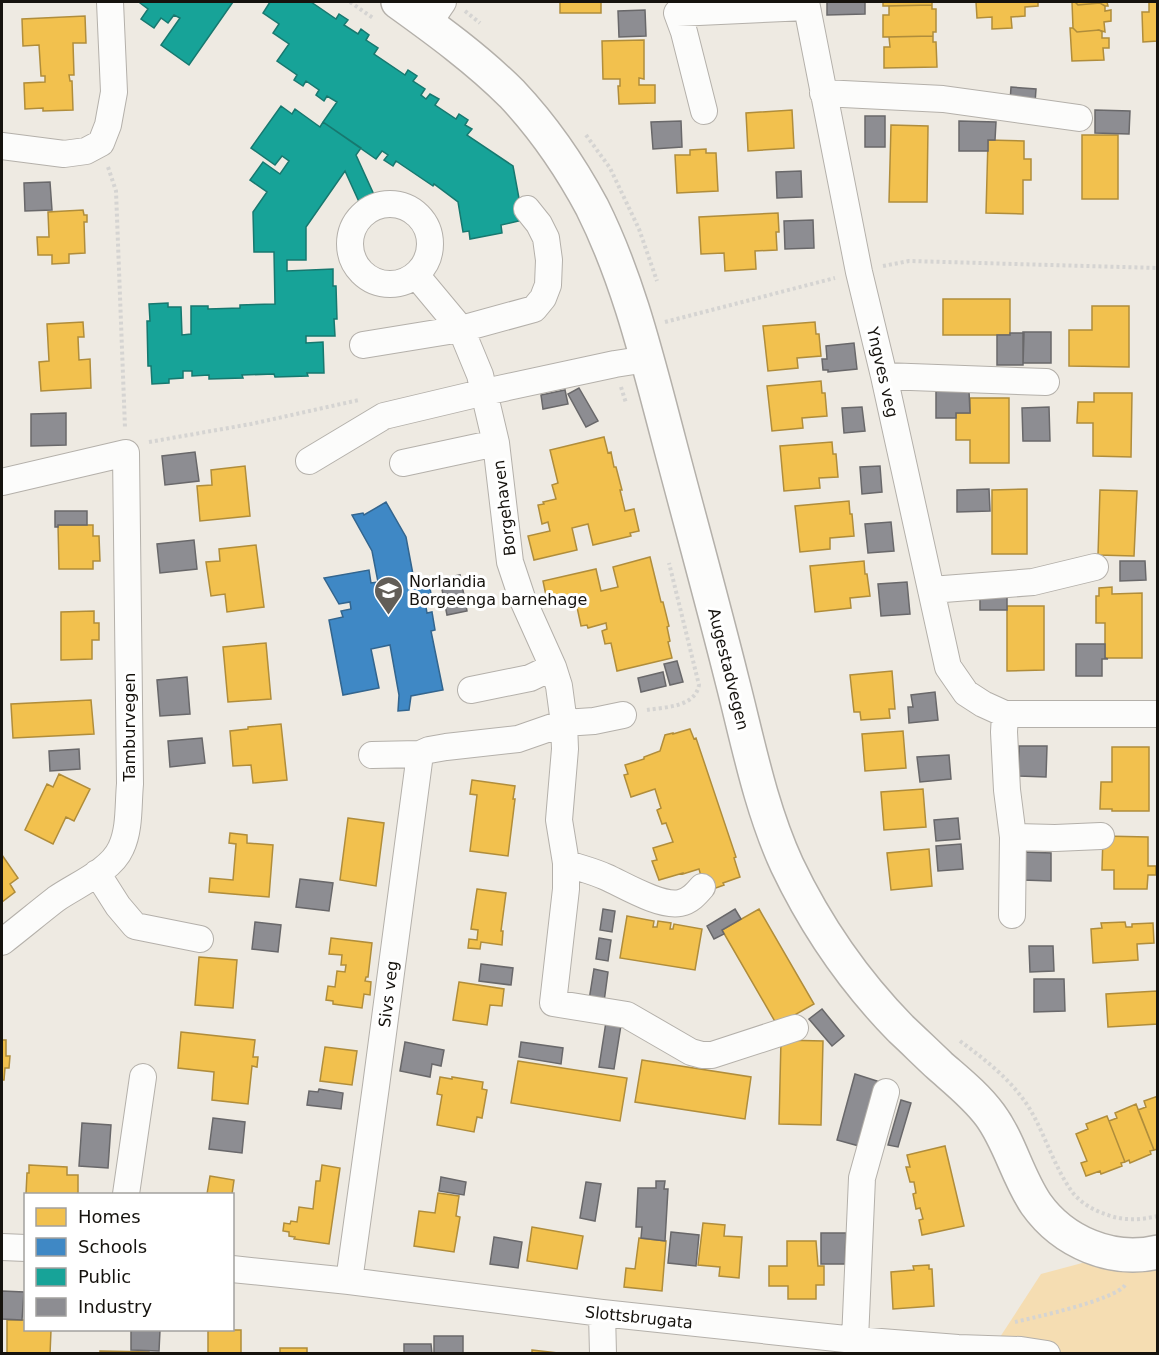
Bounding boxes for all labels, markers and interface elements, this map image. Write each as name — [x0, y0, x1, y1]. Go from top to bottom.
street label: Yngves veg — [863, 324, 902, 419]
street label: Borgehaven — [489, 459, 520, 557]
place label: Norlandia Borgeenga barnehage — [409, 572, 587, 609]
school or university icon: Norlandia Borgeenga barnehage — [372, 574, 404, 616]
street label: Augestadvegen — [704, 606, 753, 732]
street label: Tamburvegen — [120, 673, 139, 782]
street label: Sivs veg — [375, 960, 402, 1028]
legend — [24, 1193, 234, 1331]
text: Homes — [78, 1206, 141, 1227]
text: Schools — [78, 1236, 147, 1257]
text: Public — [78, 1266, 131, 1287]
text: Industry — [78, 1296, 152, 1317]
street label: Slottsbrugata — [584, 1302, 694, 1333]

